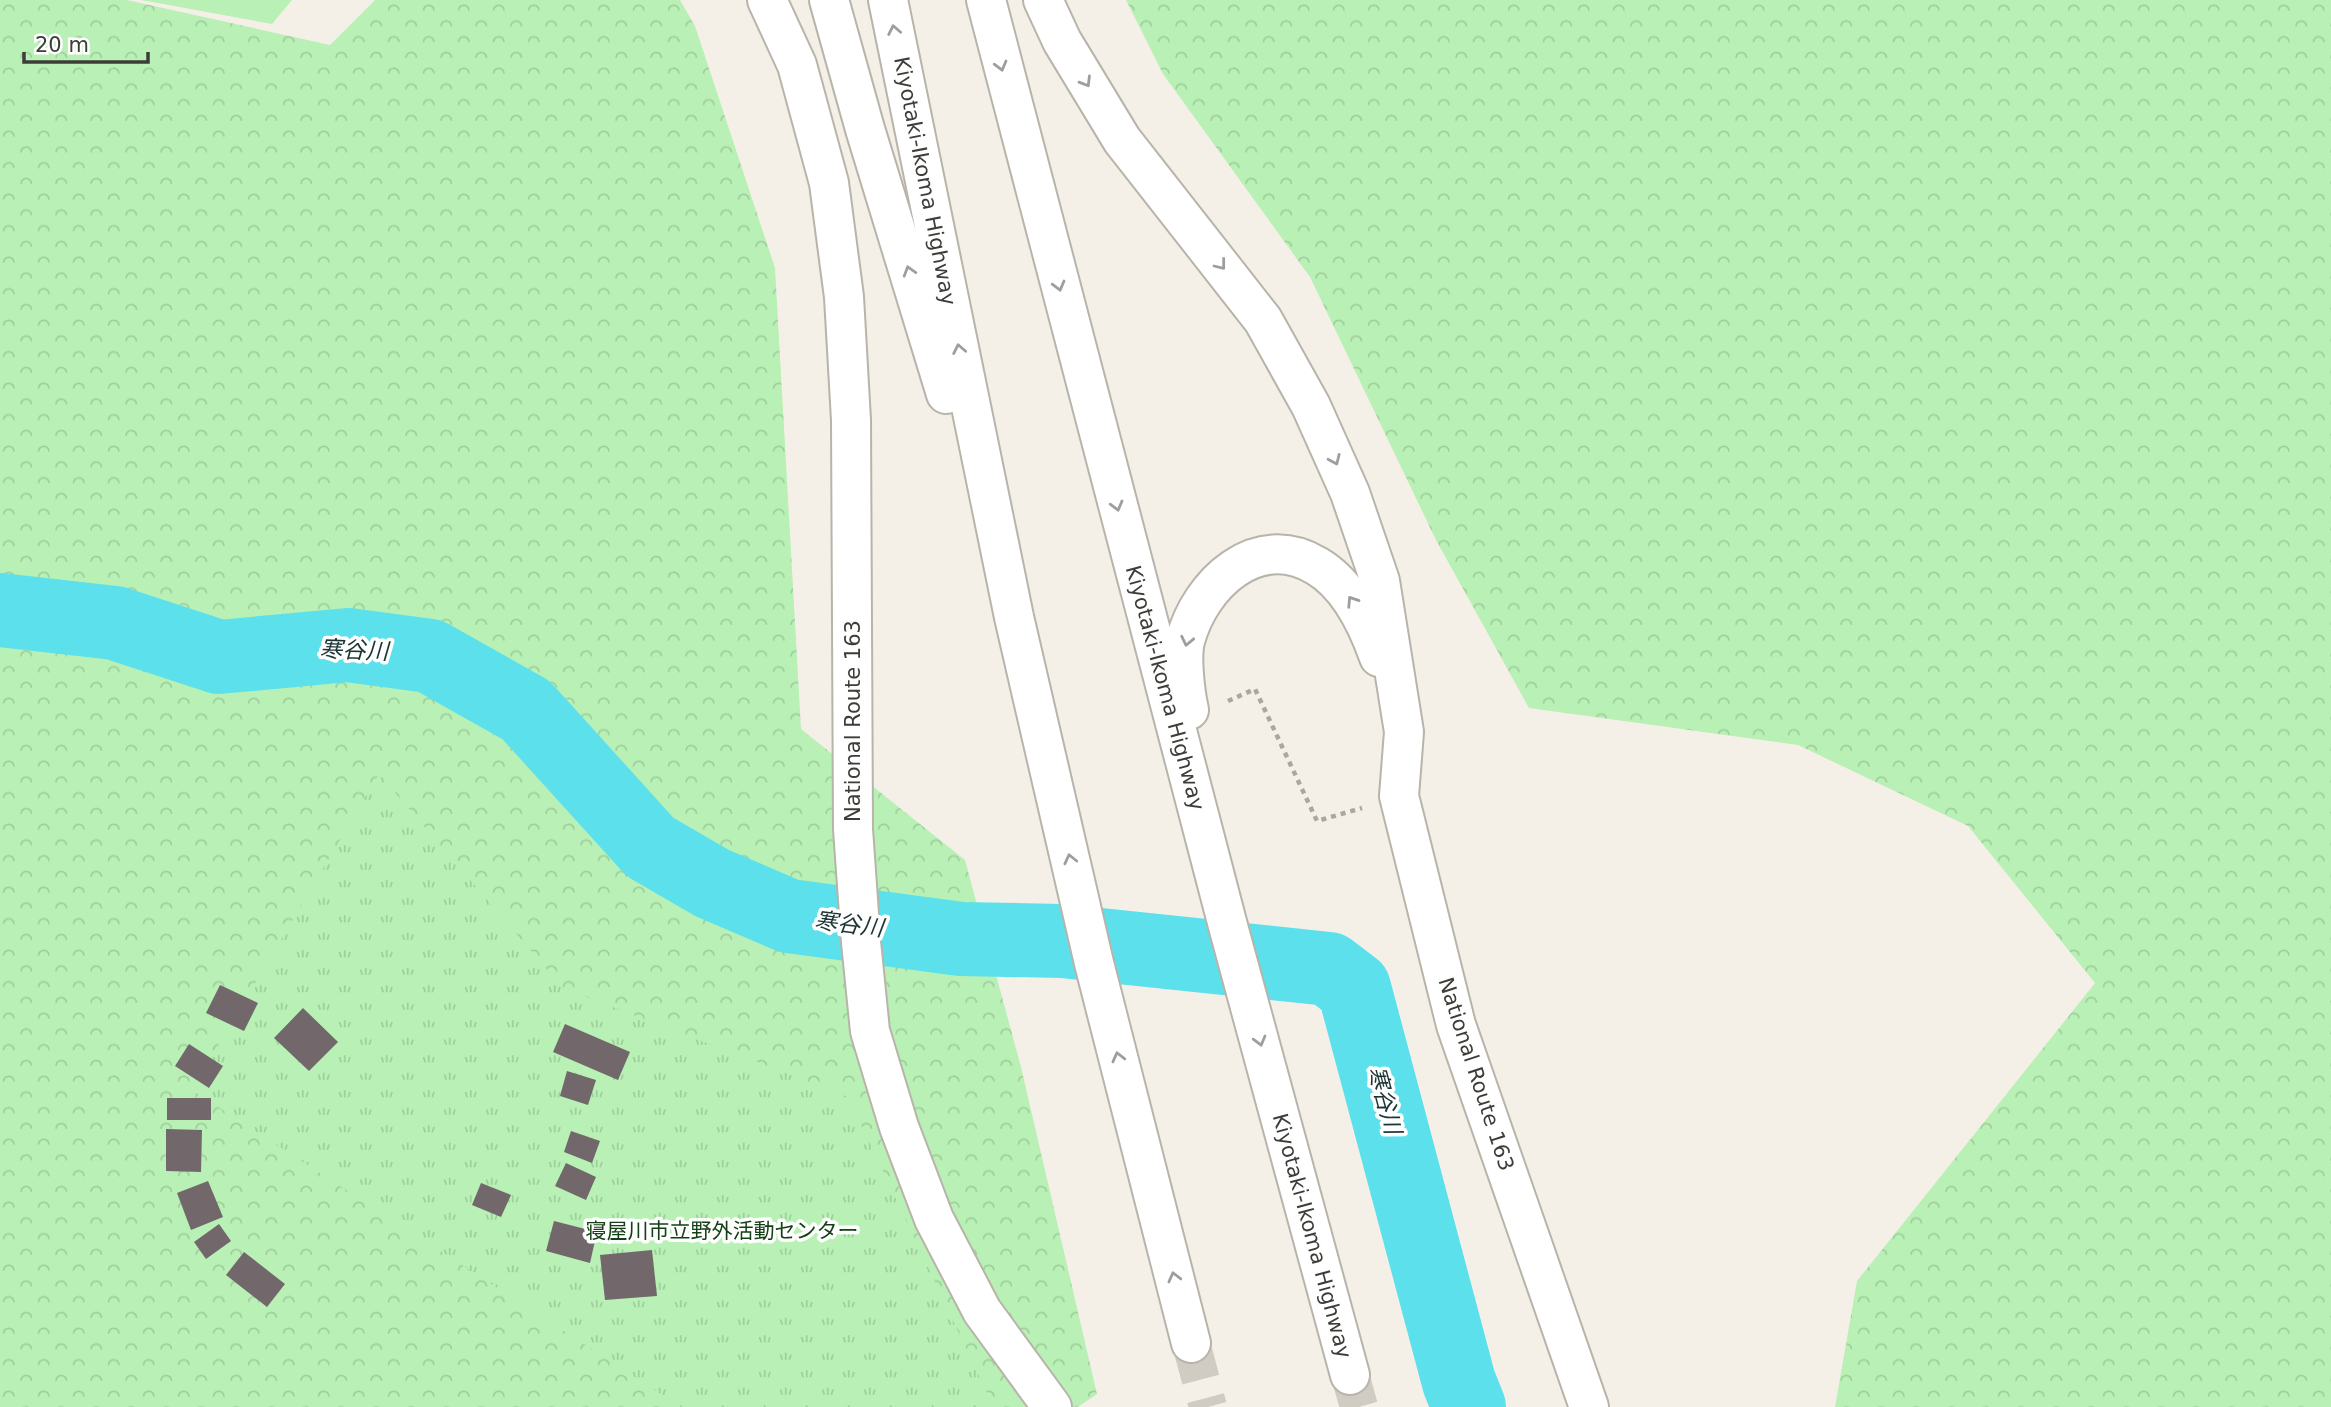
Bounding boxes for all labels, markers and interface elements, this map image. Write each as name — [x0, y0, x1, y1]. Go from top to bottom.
scale bar — [24, 21, 149, 65]
one-way arrow — [888, 24, 903, 36]
text: 20 m — [35, 33, 89, 57]
street label: Kiyotaki-Ikoma Highway — [889, 55, 961, 307]
one-way arrow — [993, 60, 1008, 72]
one-way arrow — [1078, 74, 1091, 87]
one-way arrow — [1212, 257, 1225, 270]
one-way arrow — [902, 265, 917, 277]
one-way arrow — [1051, 280, 1066, 292]
one-way arrow — [953, 343, 968, 355]
one-way arrow — [1327, 453, 1341, 465]
one-way arrow — [1109, 500, 1123, 512]
street label: Kiyotaki-Ikoma Highway — [1121, 563, 1209, 813]
one-way arrow — [1347, 596, 1360, 609]
street label: National Route 163 — [841, 620, 865, 822]
one-way arrow — [1181, 635, 1196, 647]
water label: 寒谷川 — [319, 636, 392, 664]
one-way arrow — [1063, 853, 1078, 865]
water label: 寒谷川 — [813, 907, 888, 941]
street label: National Route 163 — [1433, 974, 1519, 1174]
one-way arrow — [1252, 1035, 1266, 1047]
one-way arrow — [1112, 1051, 1126, 1063]
water label: 寒谷川 — [1364, 1063, 1407, 1140]
street label: Kiyotaki-Ikoma Highway — [1268, 1111, 1356, 1361]
park label: 寝屋川市立野外活動センター — [586, 1219, 859, 1243]
one-way arrow — [1168, 1271, 1182, 1283]

